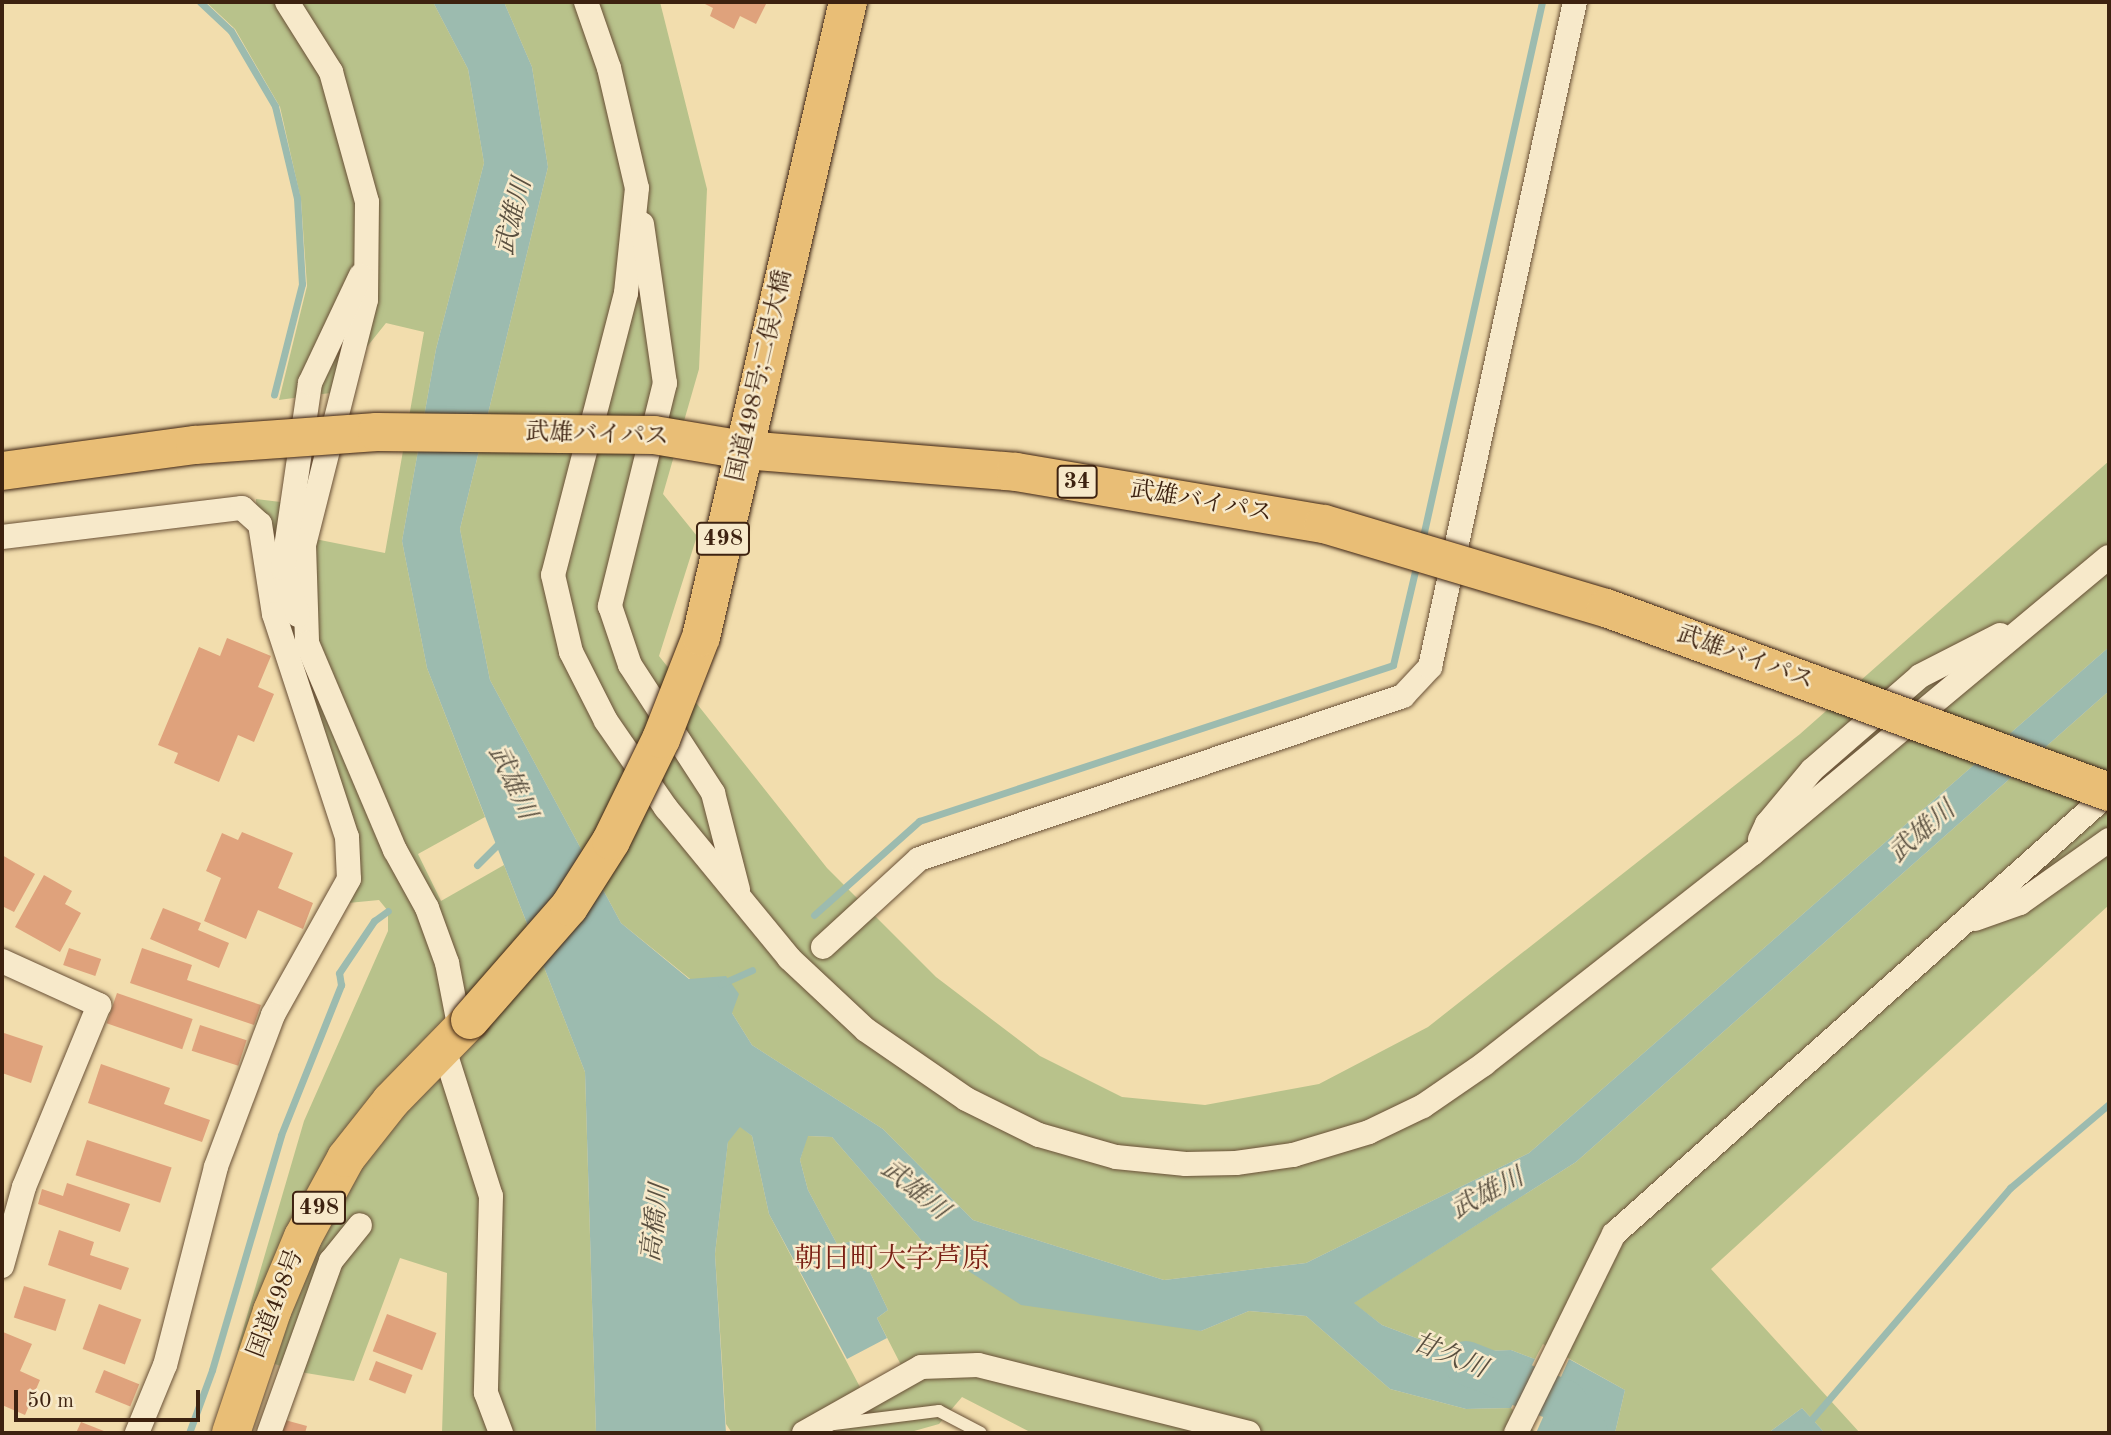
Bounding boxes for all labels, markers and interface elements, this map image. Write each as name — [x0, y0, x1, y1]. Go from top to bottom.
water label: 武雄川 — [490, 175, 540, 259]
street label: 国道498号;二俣大橋 — [723, 267, 799, 485]
street label: 武雄バイパス — [525, 419, 669, 453]
road number: 34 — [1056, 462, 1098, 502]
street label: 武雄バイパス — [1128, 476, 1274, 530]
road number: 498 — [695, 520, 751, 558]
street label: 武雄バイパス — [1672, 621, 1818, 697]
water label: 武雄川 — [480, 741, 542, 825]
water label: 武雄川 — [1883, 796, 1963, 870]
water label: 武雄川 — [874, 1154, 954, 1228]
water label: 武雄川 — [1446, 1163, 1530, 1227]
water label: 高橋川 — [637, 1182, 677, 1264]
road number: 498 — [291, 1189, 347, 1228]
district label: 朝日町大字芦原 — [794, 1243, 990, 1277]
street label: 国道498号 — [243, 1246, 311, 1362]
water label: 甘久川 — [1407, 1328, 1491, 1386]
scale bar — [18, 1376, 203, 1420]
text: 50 m — [27, 1391, 74, 1412]

